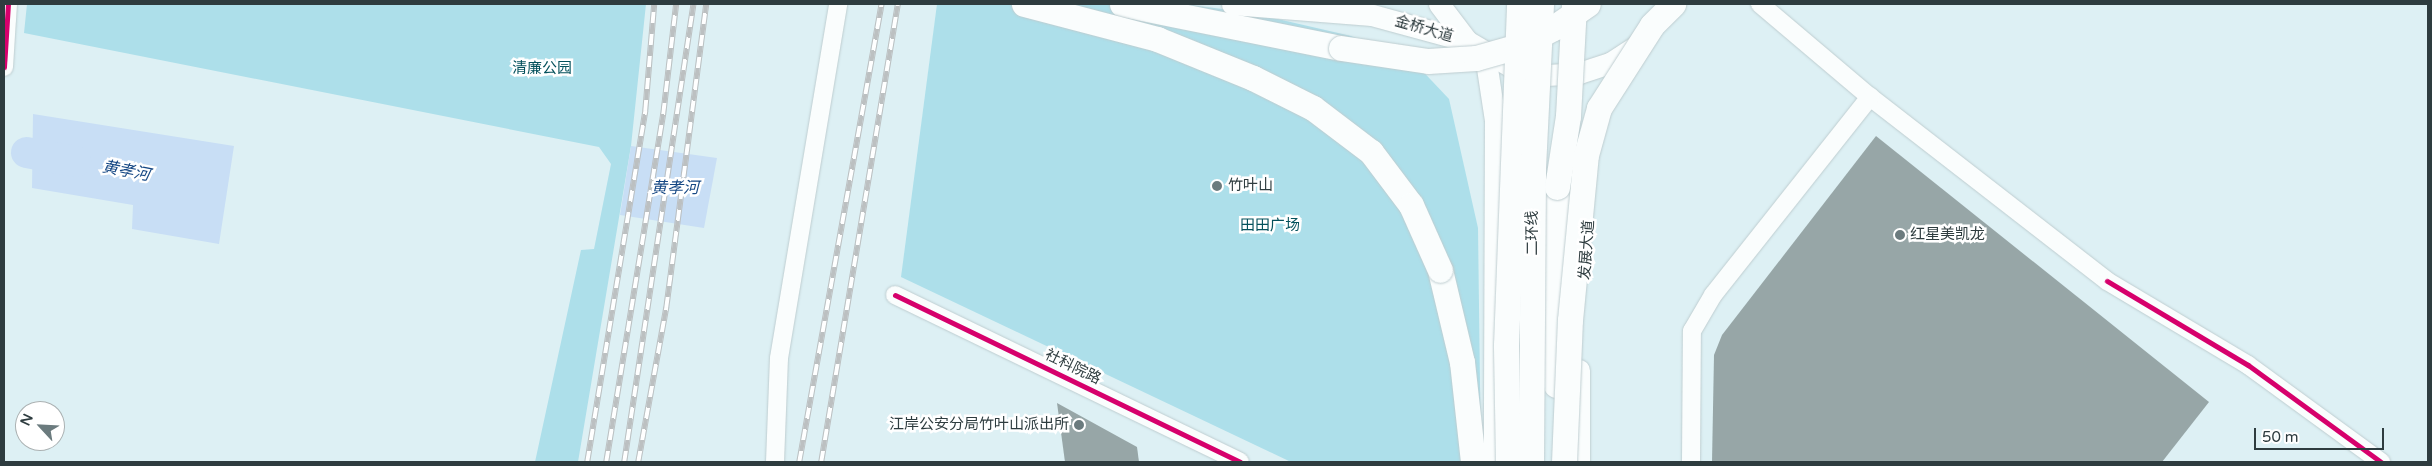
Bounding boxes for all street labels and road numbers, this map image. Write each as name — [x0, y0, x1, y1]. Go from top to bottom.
street label: 金桥大道 — [1393, 12, 1455, 46]
street label: 二环线 — [1524, 211, 1542, 255]
street label: 发展大道 — [1576, 219, 1598, 281]
street label: 社科院路 — [1042, 346, 1104, 388]

